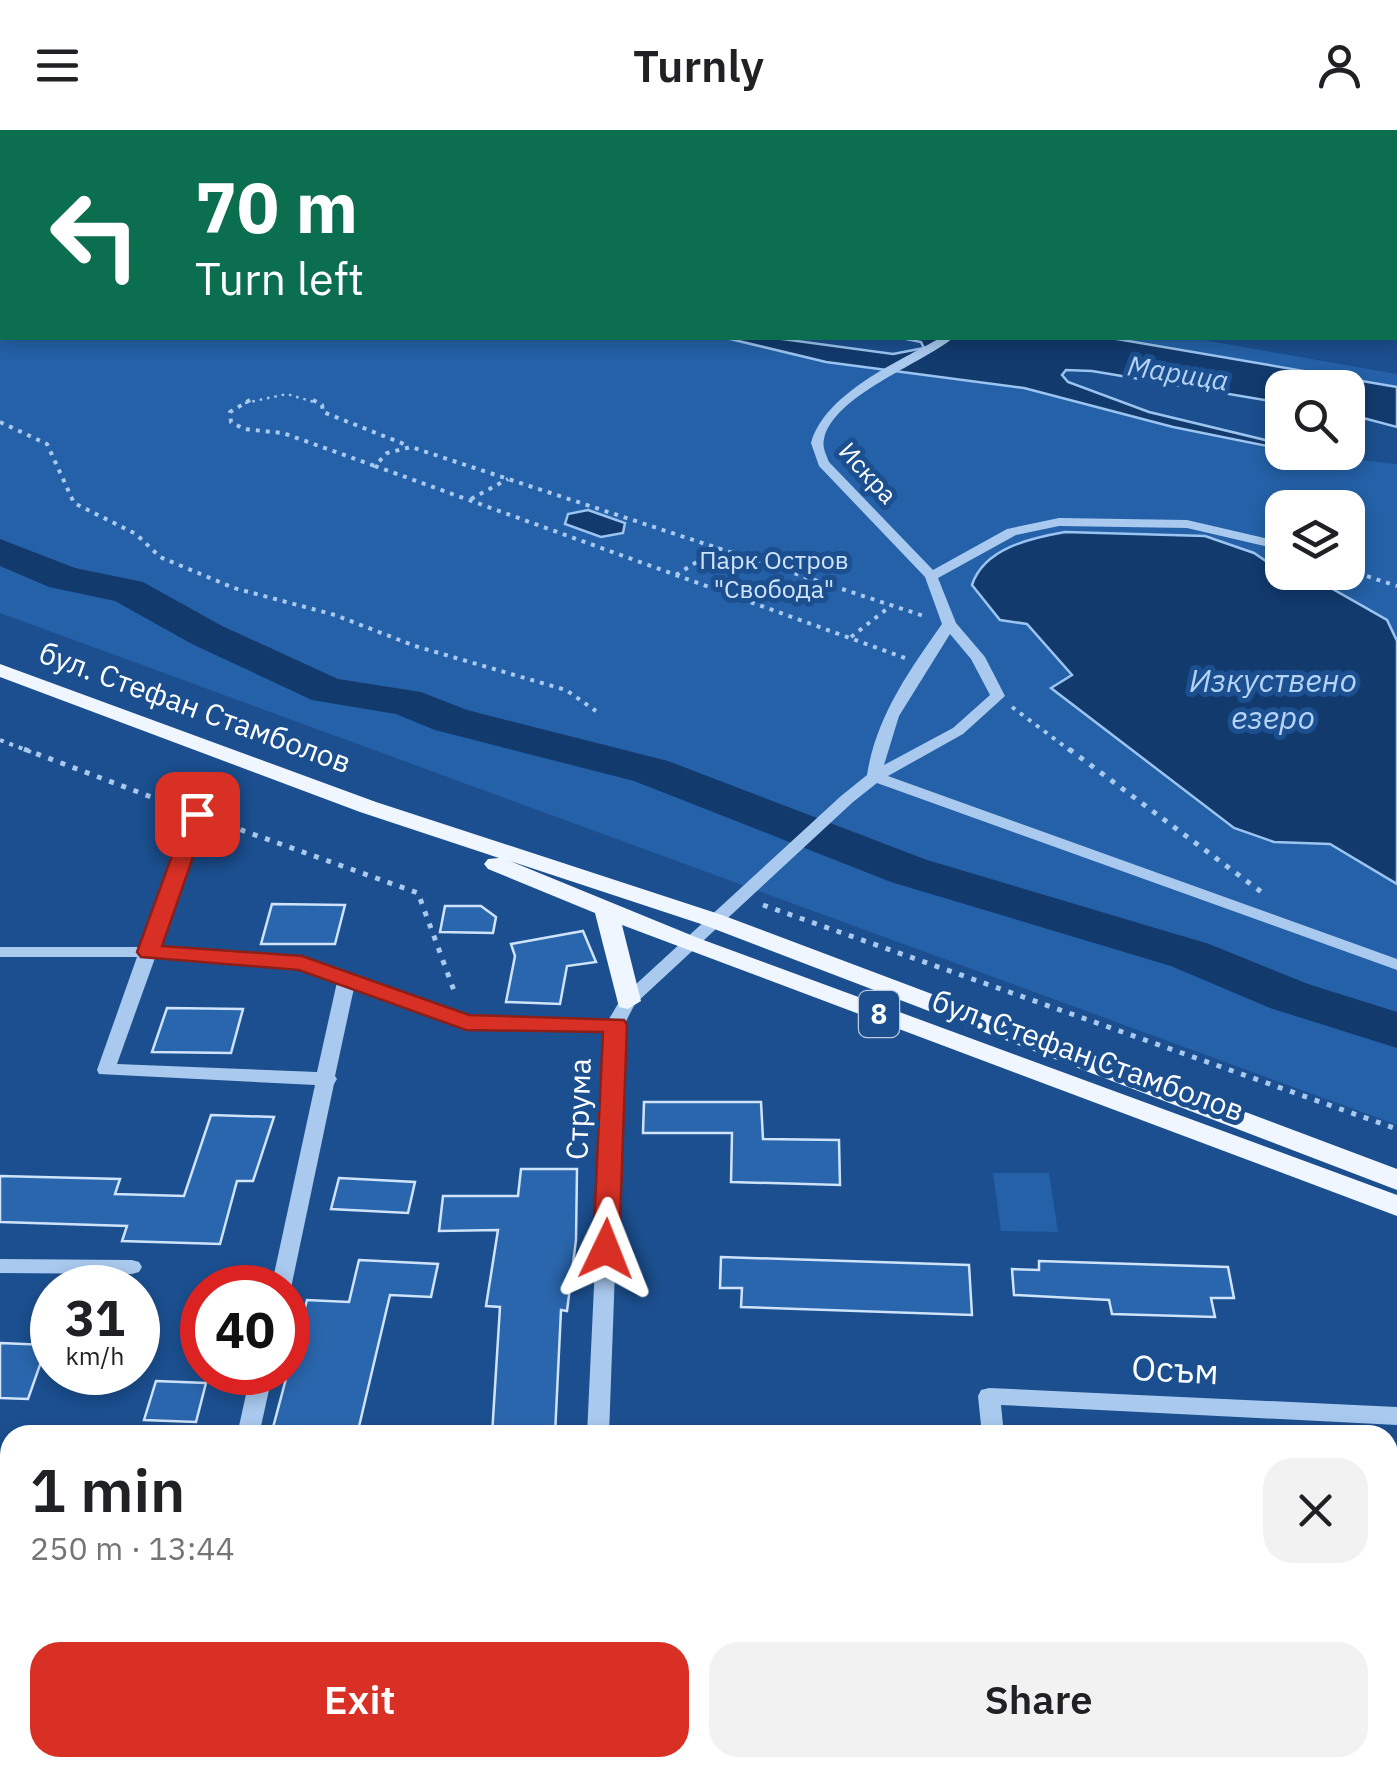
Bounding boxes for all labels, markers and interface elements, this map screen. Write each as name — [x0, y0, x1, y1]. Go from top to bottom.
text: Turnly — [633, 36, 764, 94]
icon: menu — [30, 38, 85, 93]
icon: person — [1312, 38, 1367, 93]
text: 70 m — [195, 161, 358, 252]
icon: left — [30, 170, 160, 300]
text: Turn left — [195, 249, 364, 307]
water label: Марица — [1125, 346, 1231, 399]
map controls — [1265, 370, 1365, 590]
button: search — [1265, 370, 1365, 470]
street label: Искра — [832, 435, 905, 510]
button: layers — [1265, 490, 1365, 590]
park label: Парк Остров "Свобода" — [699, 543, 849, 605]
street label: бул. Стефан Стамболов — [34, 632, 357, 781]
water label: Изкуствено езеро — [1189, 659, 1357, 738]
pin — [155, 772, 240, 857]
icon: arrive — [170, 787, 225, 842]
street label: бул. Стефан Стамболов — [927, 980, 1250, 1129]
road number: 8 — [859, 991, 899, 1037]
street label: Струма — [556, 1057, 599, 1161]
position arrow — [554, 1197, 658, 1301]
speed limit sign: 40 — [180, 1265, 310, 1395]
text: 31 — [65, 1285, 125, 1350]
text: km/h — [66, 1339, 124, 1372]
street label: Осъм — [1130, 1344, 1220, 1394]
text: 1 min — [30, 1450, 185, 1529]
button: close — [1263, 1458, 1368, 1563]
text: 250 m · 13:44 — [30, 1527, 235, 1569]
button: Exit — [30, 1642, 689, 1757]
button: Share — [709, 1642, 1368, 1757]

